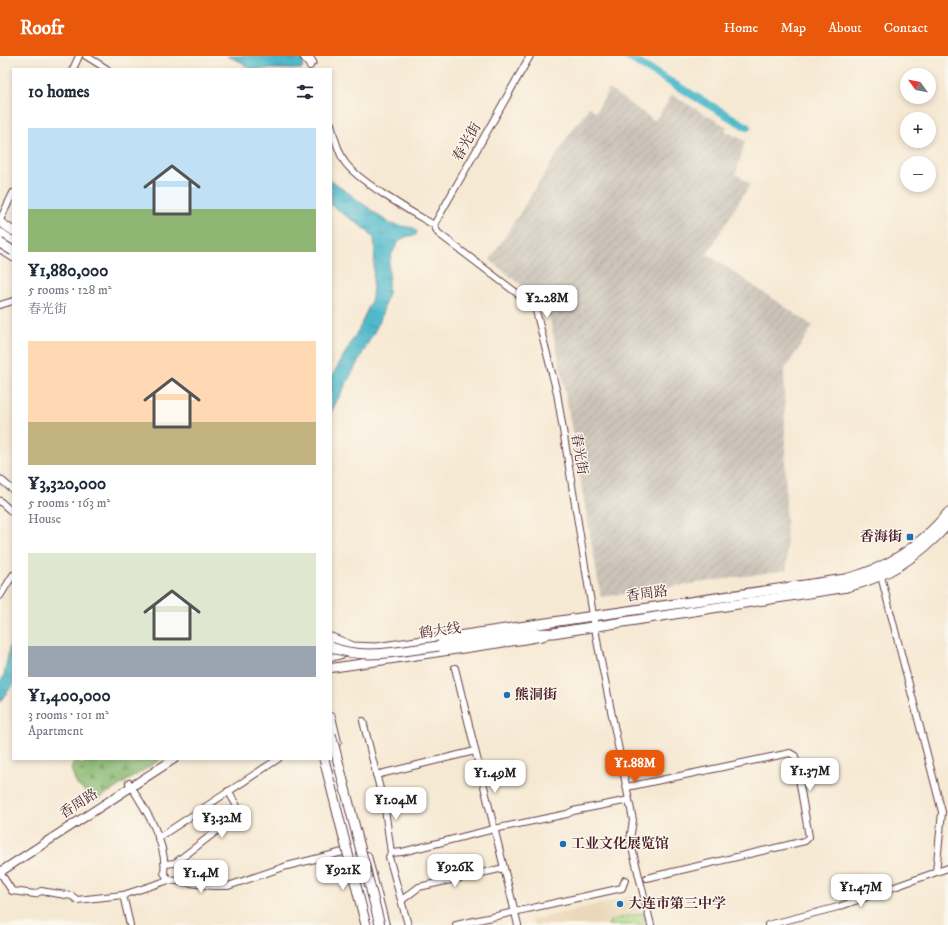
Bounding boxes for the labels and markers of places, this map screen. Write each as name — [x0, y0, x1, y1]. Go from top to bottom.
pin: ¥2.28M — [514, 285, 580, 319]
place label: 香海街 — [860, 528, 902, 546]
marker: 香海街 — [905, 532, 915, 542]
place label: 熊洞街 — [515, 686, 557, 704]
marker: 熊洞街 — [502, 690, 512, 700]
pin: ¥1.88M — [602, 750, 668, 784]
pin: ¥1.37M — [777, 758, 843, 792]
pin: ¥1.49M — [462, 760, 528, 794]
pin: ¥1.04M — [363, 787, 429, 821]
pin: ¥3.32M — [189, 805, 255, 839]
place label: 工业文化展览馆 — [571, 835, 669, 853]
marker: 工业文化展览馆 — [558, 839, 568, 849]
pin: ¥926K — [427, 854, 483, 888]
pin: ¥921K — [315, 857, 371, 891]
pin: ¥1.4M — [173, 860, 229, 894]
pin: ¥1.47M — [828, 874, 894, 908]
place label: 大连市第三中学 — [628, 895, 726, 913]
marker: 大连市第三中学 — [615, 899, 625, 909]

